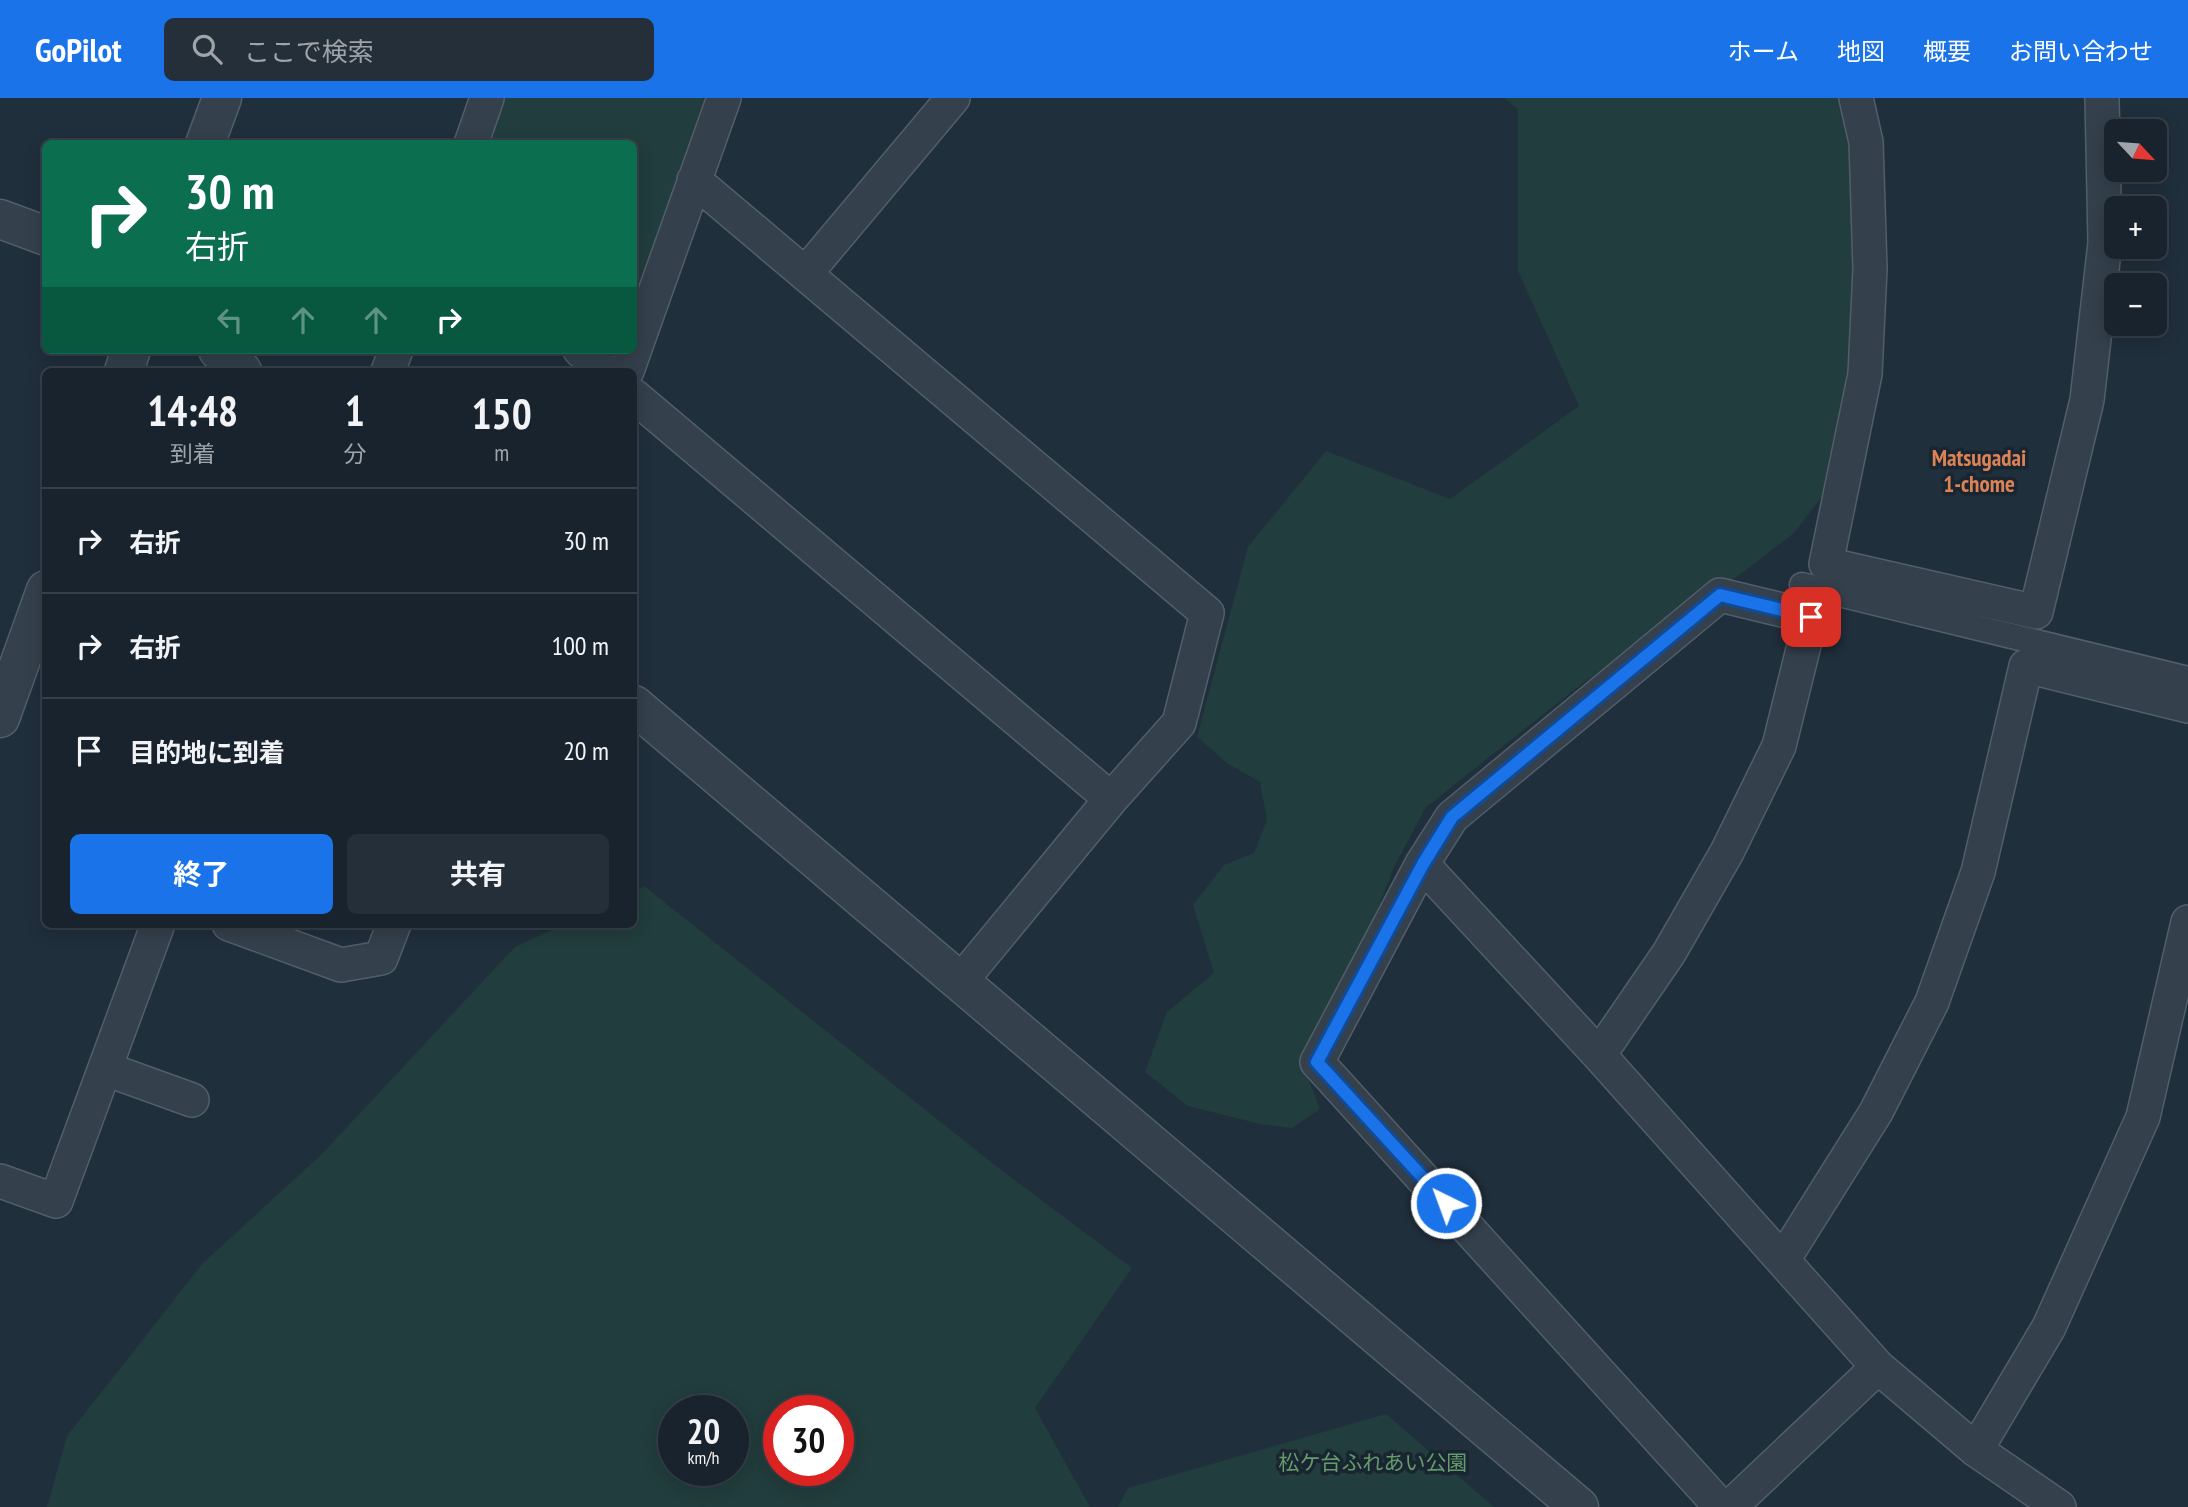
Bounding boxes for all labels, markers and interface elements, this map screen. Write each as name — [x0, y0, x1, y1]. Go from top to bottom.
search box — [164, 18, 654, 81]
text: GoPilot — [35, 28, 122, 71]
icon: search — [188, 30, 226, 68]
text: ここで検索 — [244, 35, 374, 68]
text: ホーム — [1728, 36, 1799, 67]
text: 地図 — [1837, 36, 1885, 67]
text: 概要 — [1923, 36, 1971, 67]
text: お問い合わせ — [2009, 36, 2153, 67]
north arrow — [2104, 119, 2166, 182]
map controls — [2104, 119, 2167, 336]
text: 30 m — [185, 159, 274, 223]
icon: right — [70, 168, 161, 259]
button: + — [2104, 196, 2167, 259]
text: 右折 — [185, 225, 249, 267]
button: − — [2104, 273, 2167, 336]
icon: left — [211, 301, 249, 339]
icon: ahead — [284, 301, 322, 339]
icon: ahead — [357, 301, 395, 339]
icon: right — [430, 301, 468, 339]
text: 14:48 — [147, 383, 238, 438]
text: 1 — [345, 383, 365, 438]
text: 150 — [472, 386, 532, 441]
text: m — [494, 438, 509, 467]
text: 到着 — [170, 439, 216, 468]
text: 分 — [343, 439, 366, 468]
district label: Matsugadai 1-chome — [1932, 443, 2026, 498]
icon: right — [70, 522, 108, 560]
text: 30 m — [563, 524, 609, 557]
text: 右折 — [129, 526, 181, 559]
pin — [1781, 587, 1841, 647]
icon: arrive — [1792, 598, 1830, 636]
icon: right — [70, 627, 108, 665]
text: 100 m — [551, 629, 609, 662]
text: 右折 — [129, 631, 181, 664]
icon: arrive — [70, 732, 108, 770]
text: 20 m — [563, 734, 609, 767]
text: 目的地に到着 — [129, 736, 285, 769]
button: 終了 — [70, 834, 333, 914]
button: 共有 — [347, 834, 609, 914]
position arrow — [1409, 1166, 1483, 1240]
speed limit sign: 30 — [763, 1395, 854, 1486]
text: 20 — [687, 1408, 720, 1454]
text: km/h — [688, 1446, 719, 1469]
park label: 松ケ台ふれあい公園 — [1279, 1449, 1468, 1476]

